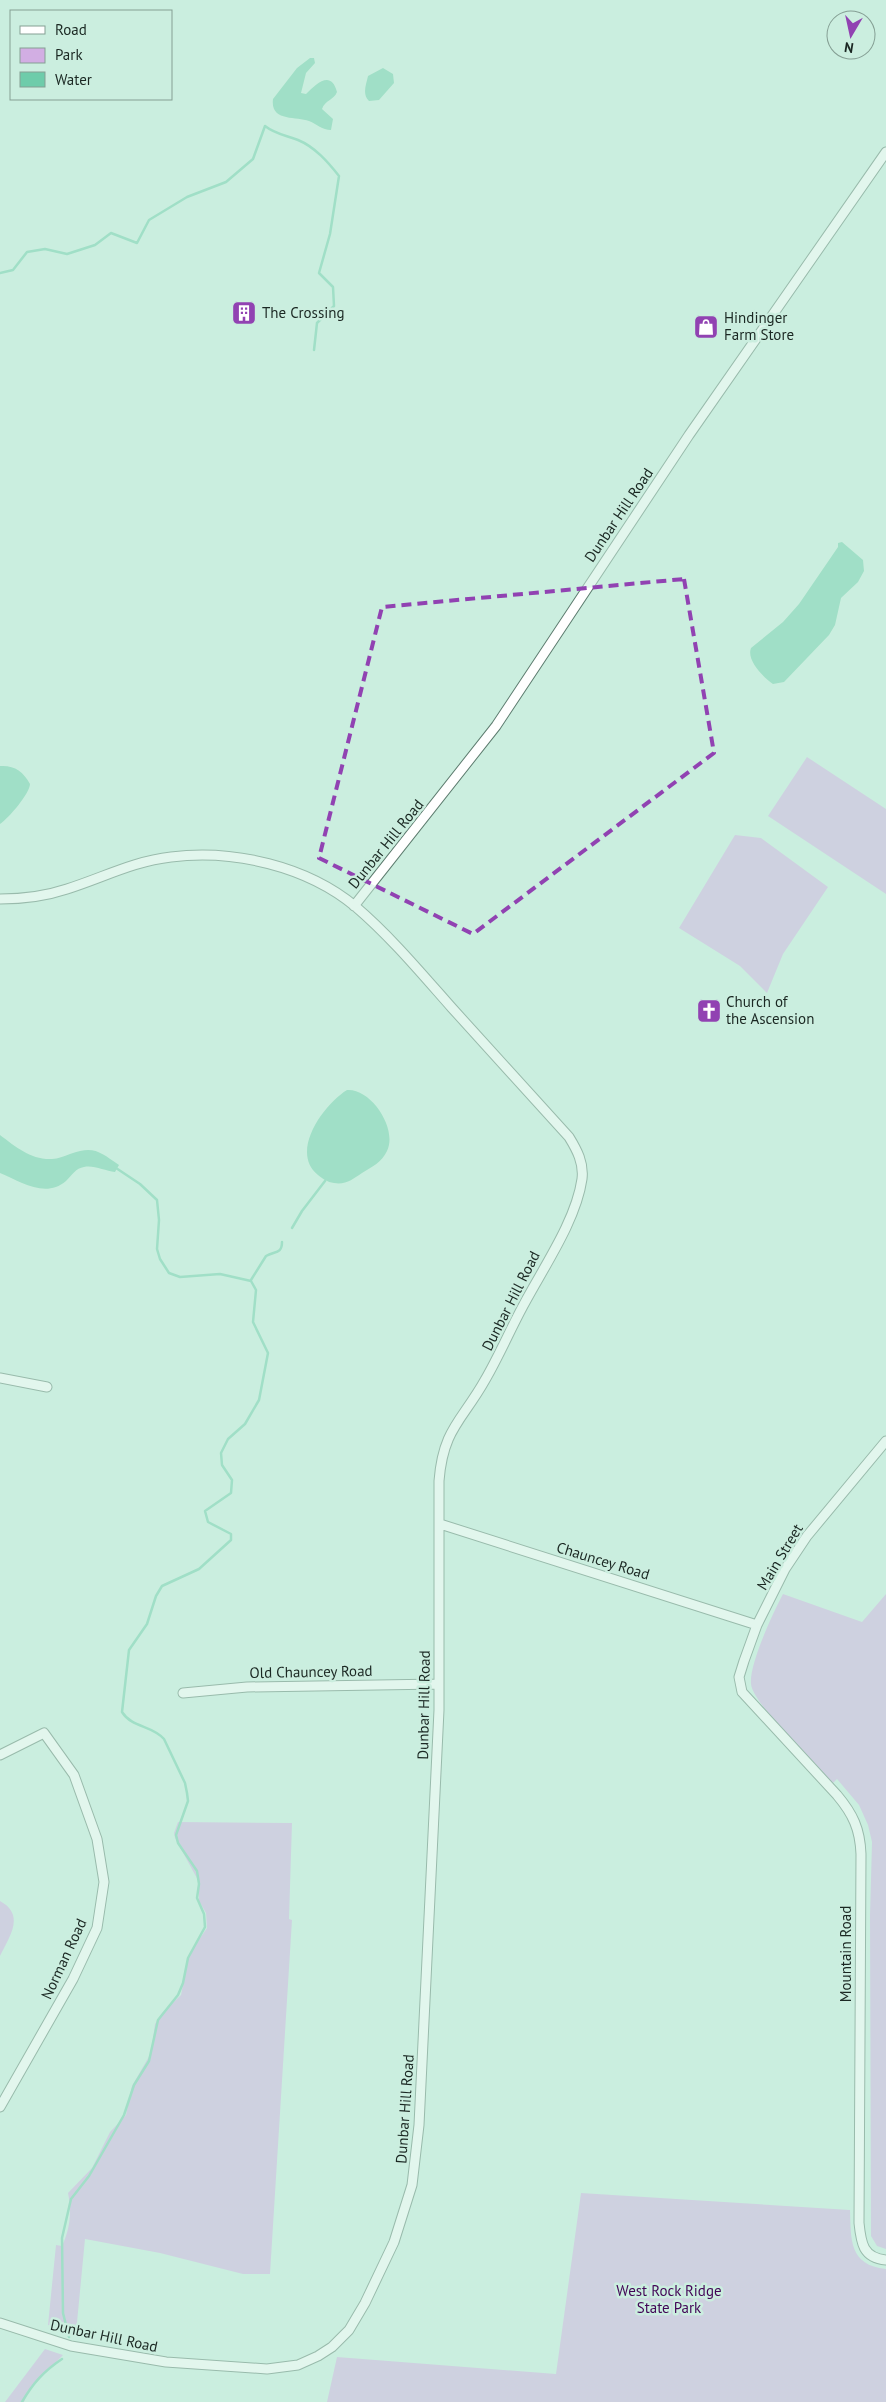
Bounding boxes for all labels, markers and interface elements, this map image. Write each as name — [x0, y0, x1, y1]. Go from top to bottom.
legend — [10, 10, 172, 100]
north arrow — [826, 10, 876, 60]
text: Road — [55, 20, 87, 39]
text: N — [843, 38, 855, 57]
text: Park — [55, 45, 83, 64]
text: Water — [55, 70, 92, 89]
building icon: The Crossing — [231, 300, 257, 326]
place label: The Crossing — [262, 303, 345, 322]
place label: Hindinger Farm Store — [724, 308, 794, 344]
shop icon: Hindinger Farm Store — [693, 314, 719, 340]
street label: Dunbar Hill Road — [580, 464, 657, 565]
street label: Dunbar Hill Road — [344, 795, 427, 892]
place label: Church of the Ascension — [726, 992, 814, 1028]
church icon: Church of the Ascension — [696, 998, 722, 1024]
street label: Dunbar Hill Road — [477, 1248, 544, 1354]
street label: Main Street — [752, 1520, 807, 1593]
street label: Chauncey Road — [554, 1537, 652, 1584]
street label: Dunbar Hill Road — [413, 1650, 434, 1760]
street label: Old Chauncey Road — [249, 1661, 373, 1682]
street label: Mountain Road — [836, 1906, 855, 2002]
street label: Norman Road — [37, 1915, 91, 2002]
street label: Dunbar Hill Road — [391, 2054, 418, 2164]
park label: West Rock Ridge State Park — [616, 2281, 722, 2317]
street label: Dunbar Hill Road — [49, 2315, 160, 2356]

